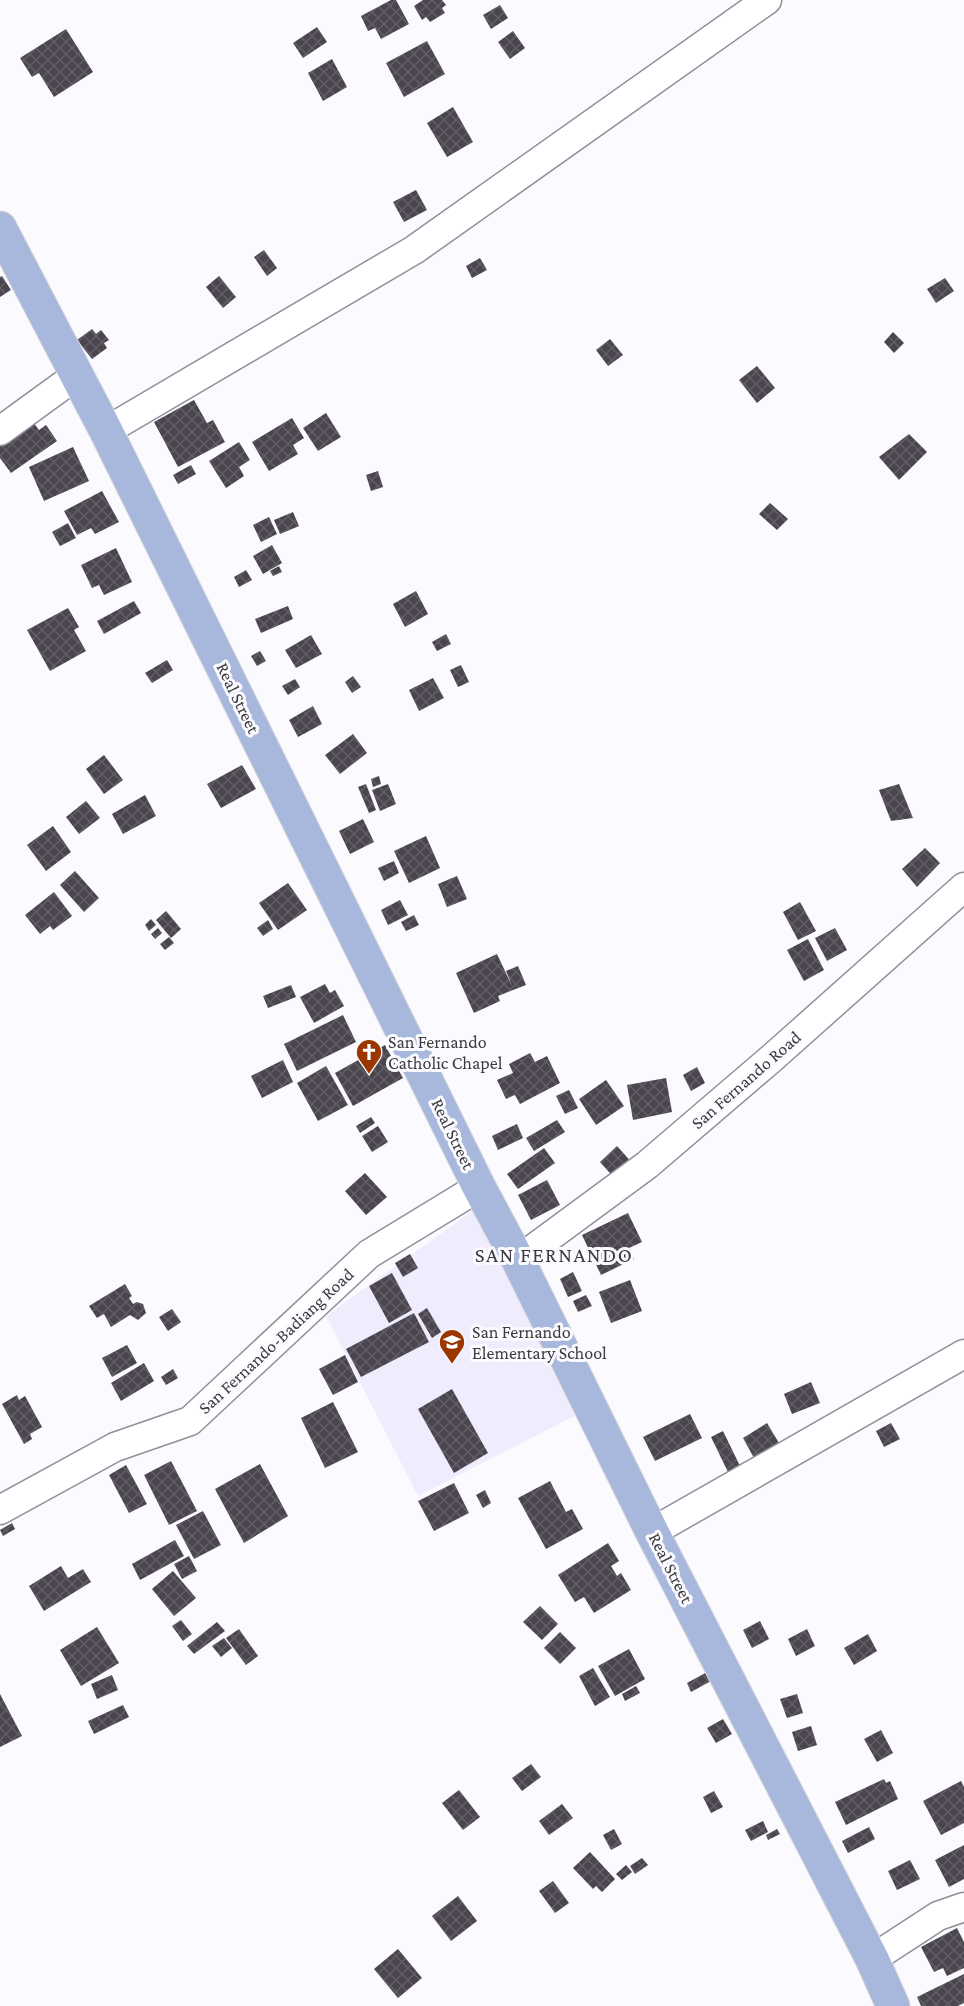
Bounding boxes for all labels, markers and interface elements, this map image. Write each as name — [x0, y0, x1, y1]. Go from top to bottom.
street label: Real Street — [212, 659, 264, 738]
street label: San Fernando Road — [687, 1027, 805, 1133]
place label: San Fernando Catholic Chapel — [388, 1032, 503, 1073]
church icon: San Fernando Catholic Chapel — [354, 1037, 384, 1075]
street label: Real Street — [427, 1095, 479, 1174]
district label: SAN FERNANDO — [475, 1243, 633, 1267]
street label: San Fernando-Badiang Road — [194, 1264, 358, 1418]
place label: San Fernando Elementary School — [472, 1322, 607, 1363]
school or university icon: San Fernando Elementary School — [437, 1327, 467, 1365]
street label: Real Street — [645, 1529, 698, 1607]

